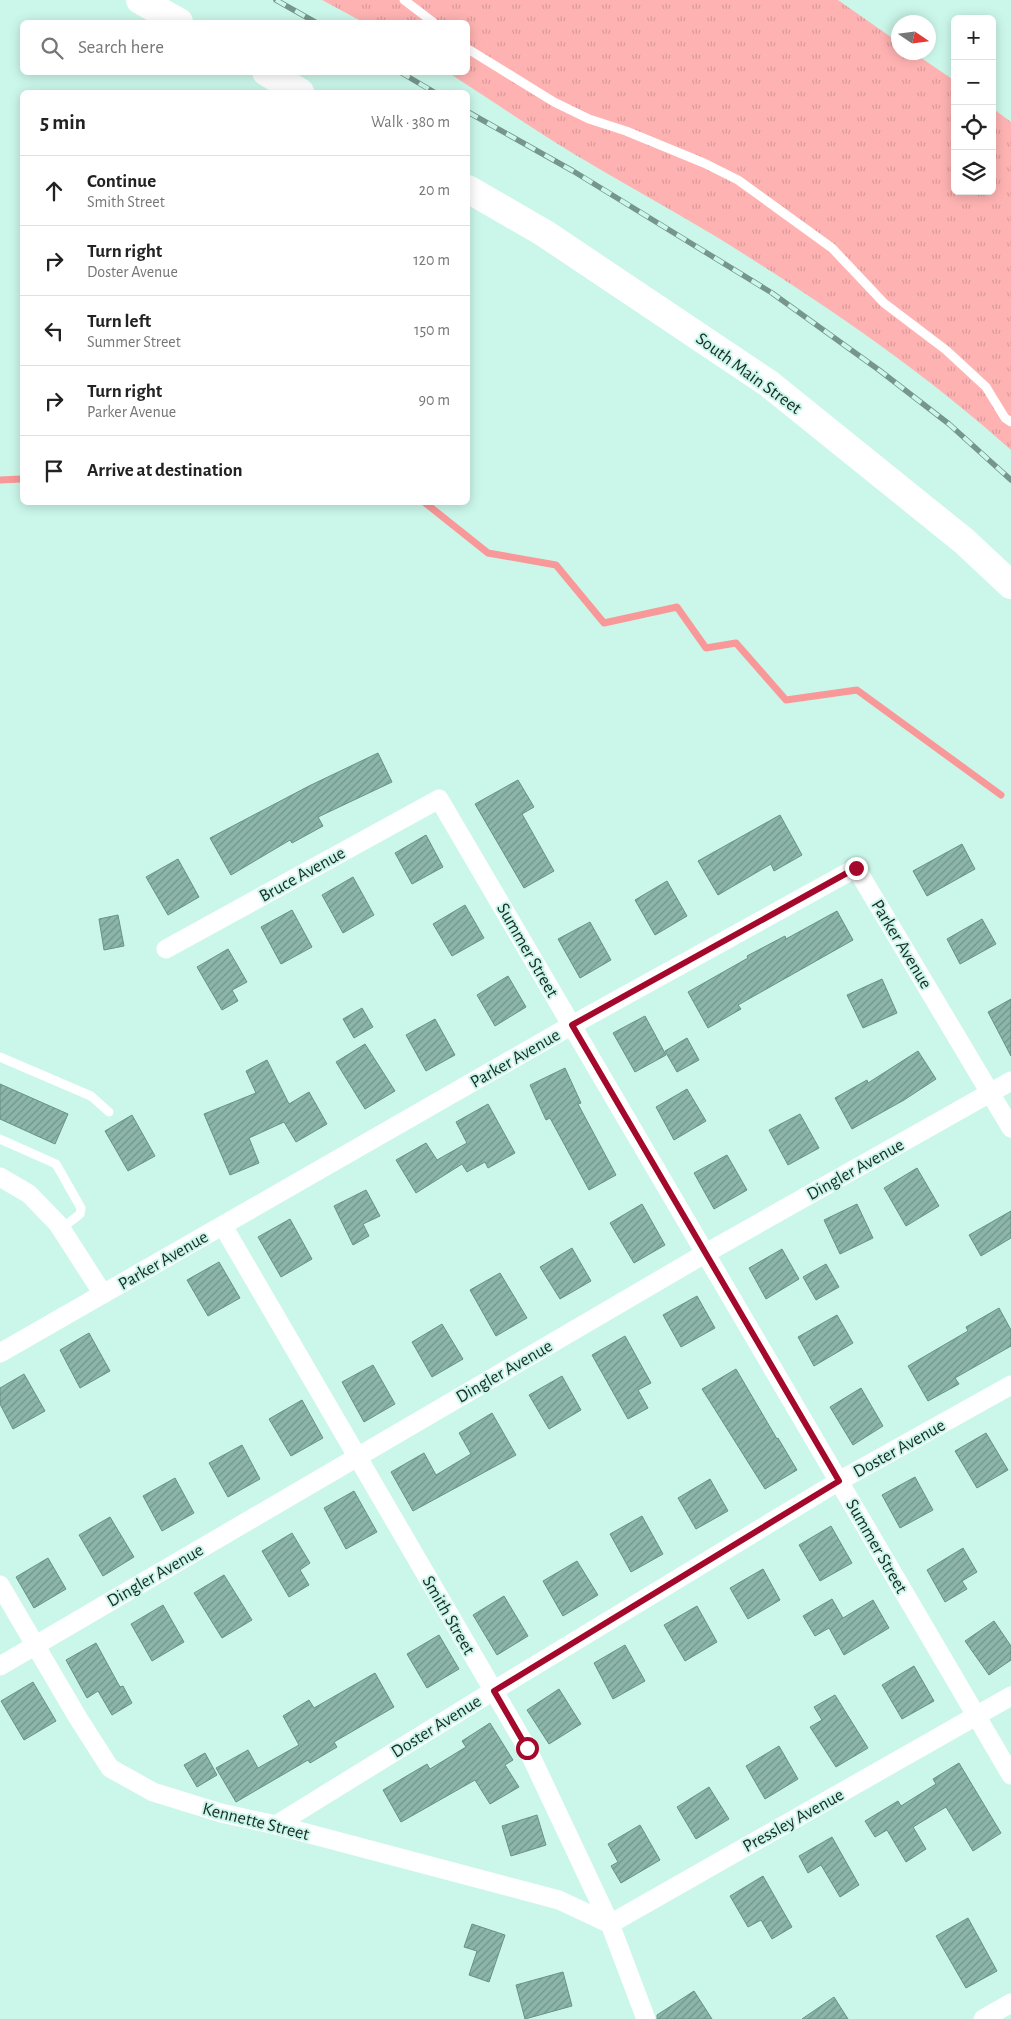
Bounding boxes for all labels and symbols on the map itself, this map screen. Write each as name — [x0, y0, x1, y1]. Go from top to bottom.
north arrow — [891, 15, 936, 60]
street label: South Main Street — [692, 330, 805, 418]
street label: Bruce Avenue — [257, 844, 348, 906]
route end — [845, 857, 868, 880]
street label: Parker Avenue — [868, 897, 935, 992]
street label: Summer Street — [493, 900, 561, 1001]
street label: Parker Avenue — [468, 1026, 563, 1092]
street label: Dingler Avenue — [804, 1136, 907, 1204]
street label: Parker Avenue — [116, 1228, 211, 1294]
street label: Dingler Avenue — [453, 1337, 556, 1407]
street label: Doster Avenue — [850, 1416, 949, 1482]
street label: Summer Street — [842, 1496, 910, 1597]
street label: Dingler Avenue — [104, 1541, 207, 1611]
street label: Smith Street — [418, 1573, 478, 1658]
street label: Doster Avenue — [388, 1692, 485, 1762]
route start — [516, 1737, 539, 1760]
street label: Pressley Avenue — [740, 1786, 847, 1856]
street label: Kennette Street — [201, 1800, 311, 1844]

